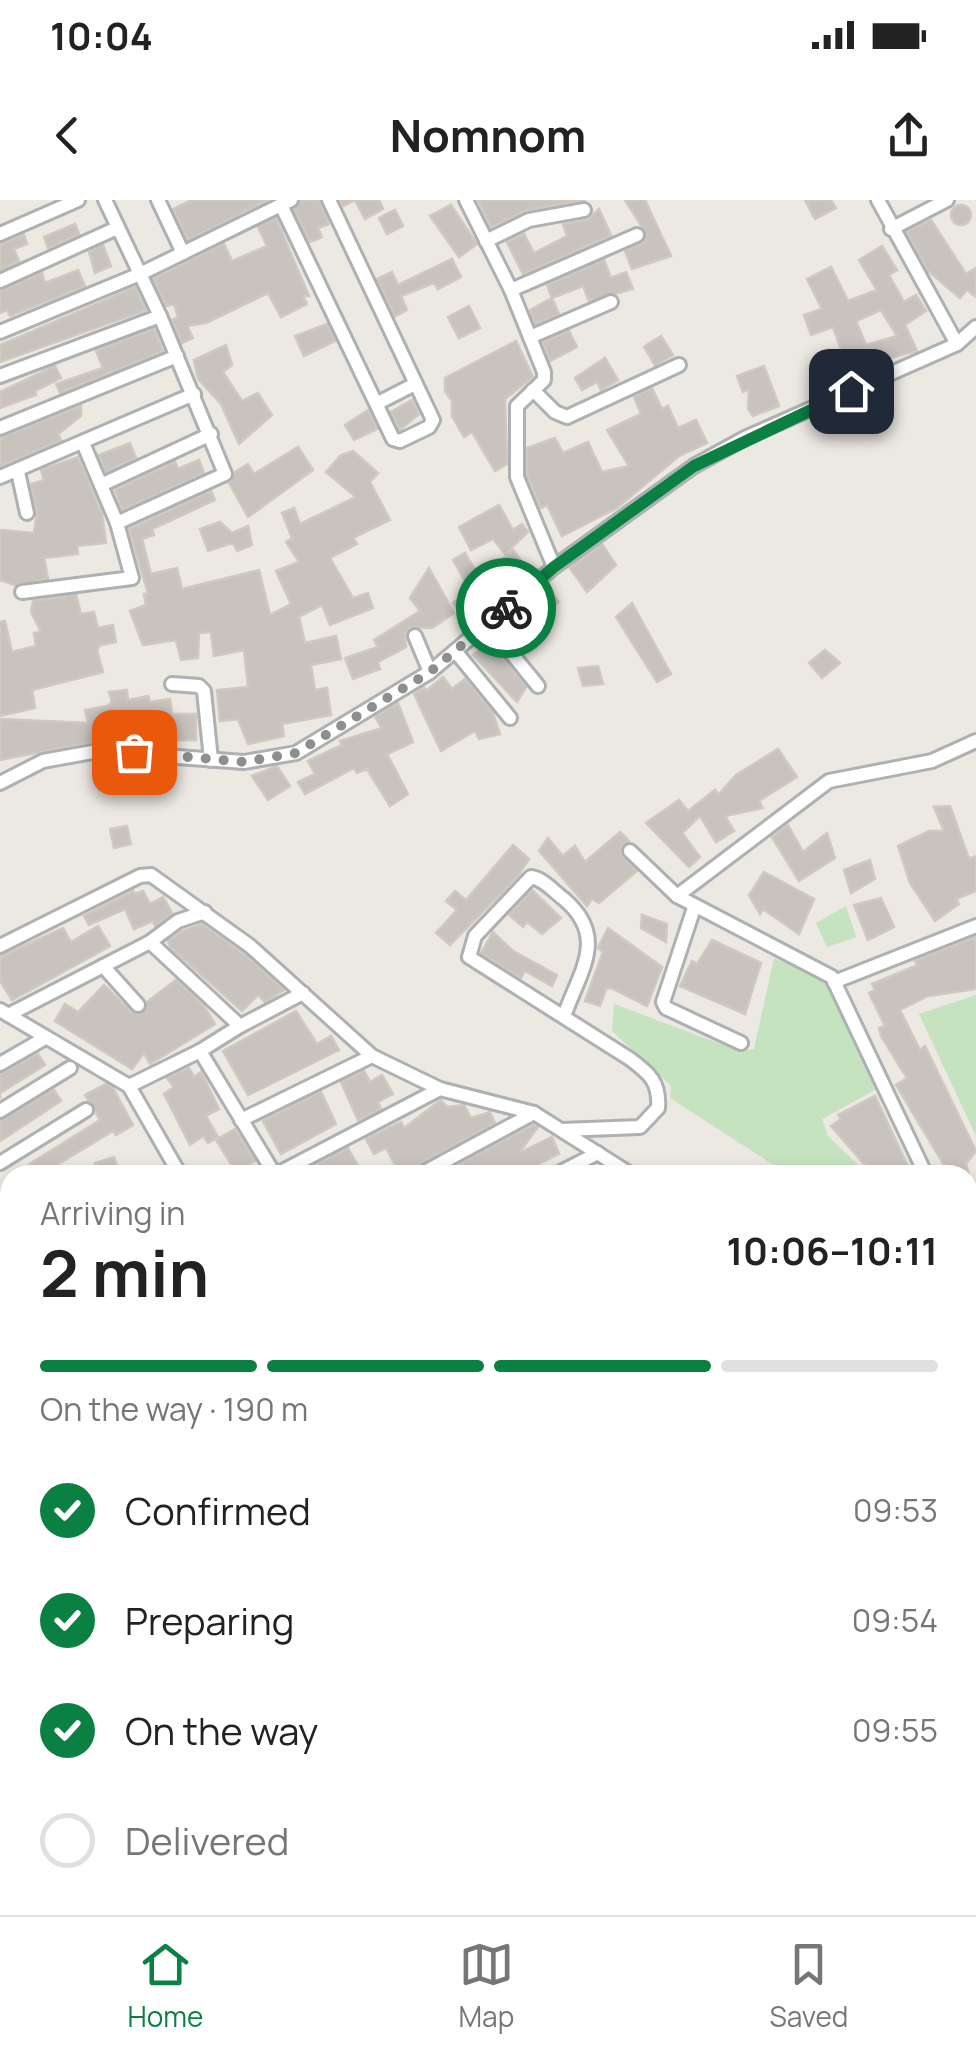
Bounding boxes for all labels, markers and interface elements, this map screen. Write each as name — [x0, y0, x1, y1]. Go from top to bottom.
text: 10:04 — [50, 9, 153, 61]
text: Nomnom — [390, 104, 586, 166]
icon: back — [40, 108, 95, 163]
icon: share — [881, 108, 936, 163]
pin — [809, 349, 894, 434]
icon: home — [824, 364, 879, 419]
courier — [456, 558, 556, 658]
icon: bike — [479, 581, 534, 636]
pin — [92, 710, 177, 795]
icon: bag — [107, 725, 162, 780]
text: Arriving in — [40, 1191, 185, 1235]
text: 10:06–10:11 — [726, 1224, 938, 1276]
text: 2 min — [40, 1228, 209, 1317]
text: On the way · 190 m — [40, 1387, 308, 1431]
icon: check — [40, 1483, 95, 1538]
text: Confirmed — [125, 1484, 311, 1536]
text: 09:53 — [853, 1488, 938, 1532]
icon: check — [40, 1593, 95, 1648]
text: Preparing — [125, 1594, 294, 1646]
text: 09:54 — [852, 1598, 938, 1642]
icon: check — [40, 1703, 95, 1758]
text: On the way — [125, 1704, 318, 1756]
text: 09:55 — [852, 1708, 938, 1752]
text: Delivered — [125, 1814, 289, 1866]
tab: Home — [128, 1937, 203, 2035]
tab: Map — [459, 1937, 514, 2035]
tab: Saved — [769, 1937, 848, 2035]

